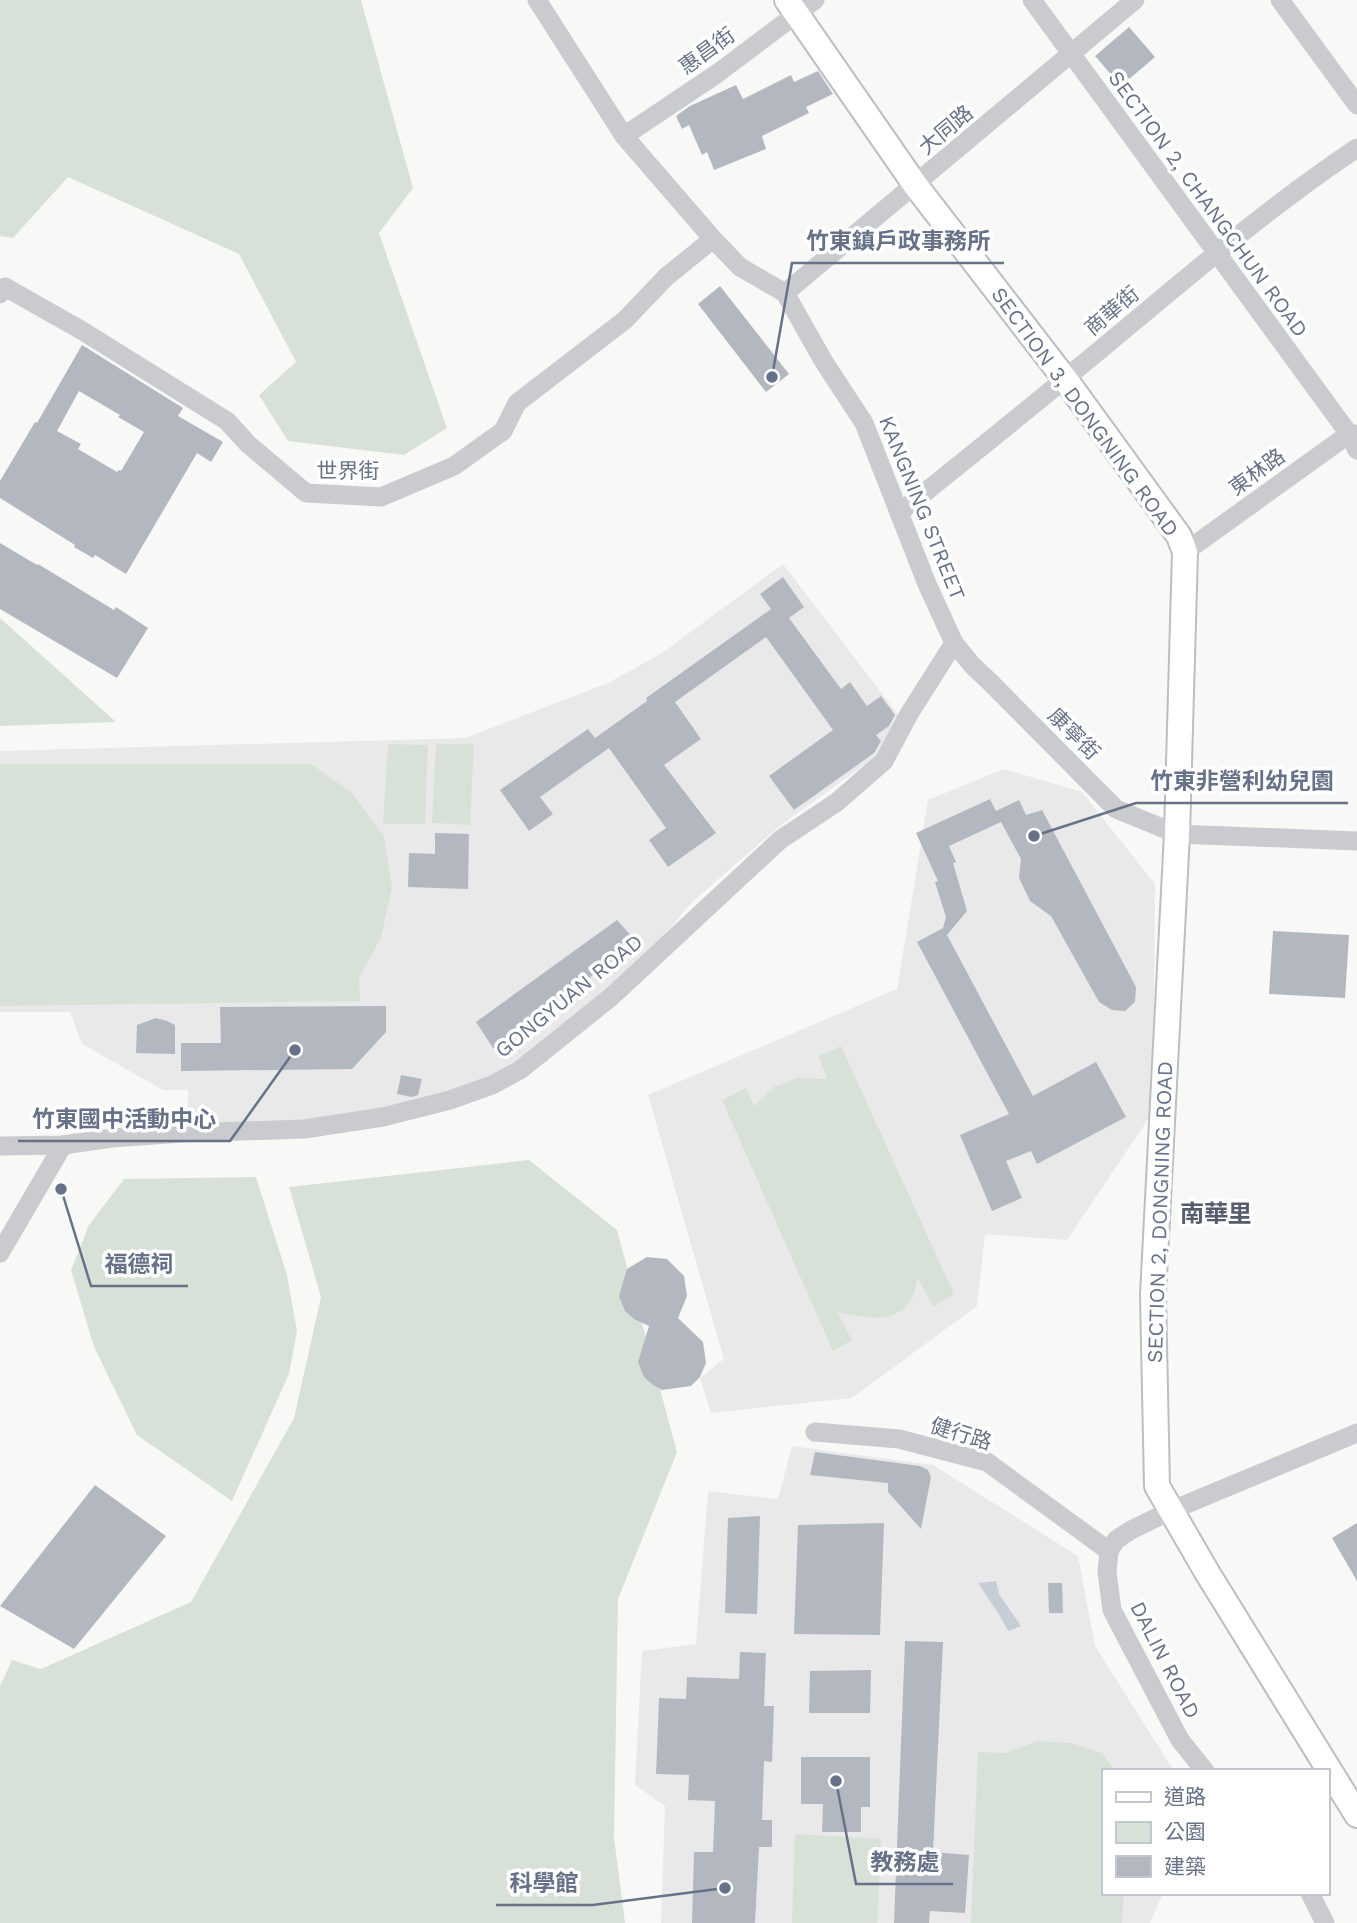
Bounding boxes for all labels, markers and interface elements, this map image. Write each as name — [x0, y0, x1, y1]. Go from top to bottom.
street label: 惠昌街 — [674, 22, 740, 79]
street label: SECTION 2, CHANGCHUN ROAD — [1103, 66, 1313, 342]
street label: 大同路 — [914, 100, 978, 159]
callout: 竹東鎮戶政事務所 — [792, 219, 1004, 263]
text: 竹東鎮戶政事務所 — [806, 228, 990, 255]
street label: 商華街 — [1080, 281, 1144, 340]
street label: SECTION 3, DONGNING ROAD — [987, 282, 1184, 541]
street label: KANGNING STREET — [874, 412, 971, 604]
street label: 東林路 — [1224, 443, 1290, 500]
street label: 世界街 — [317, 458, 380, 483]
street label: 康寧街 — [1043, 703, 1105, 765]
callout: 竹東非營利幼兒園 — [1136, 759, 1348, 803]
text: 竹東非營利幼兒園 — [1150, 768, 1334, 795]
street label: GONGYUAN ROAD — [490, 929, 647, 1063]
street label: SECTION 2, DONGNING ROAD — [1142, 1061, 1177, 1363]
callout: 竹東國中活動中心 — [18, 1097, 230, 1141]
text: 竹東國中活動中心 — [32, 1106, 216, 1133]
district label: 南華里 — [1180, 1200, 1252, 1228]
callout: 福德祠 — [91, 1242, 188, 1286]
text: 福德祠 — [105, 1251, 174, 1278]
street label: 健行路 — [927, 1412, 995, 1455]
street label: DALIN ROAD — [1125, 1597, 1206, 1722]
legend — [1102, 1769, 1329, 1895]
text: 道路 — [1164, 1784, 1206, 1809]
text: 公園 — [1164, 1819, 1206, 1844]
callout: 教務處 — [856, 1840, 953, 1884]
text: 教務處 — [871, 1849, 940, 1876]
text: 建築 — [1164, 1854, 1206, 1879]
callout: 科學館 — [496, 1861, 593, 1905]
text: 科學館 — [510, 1870, 579, 1897]

